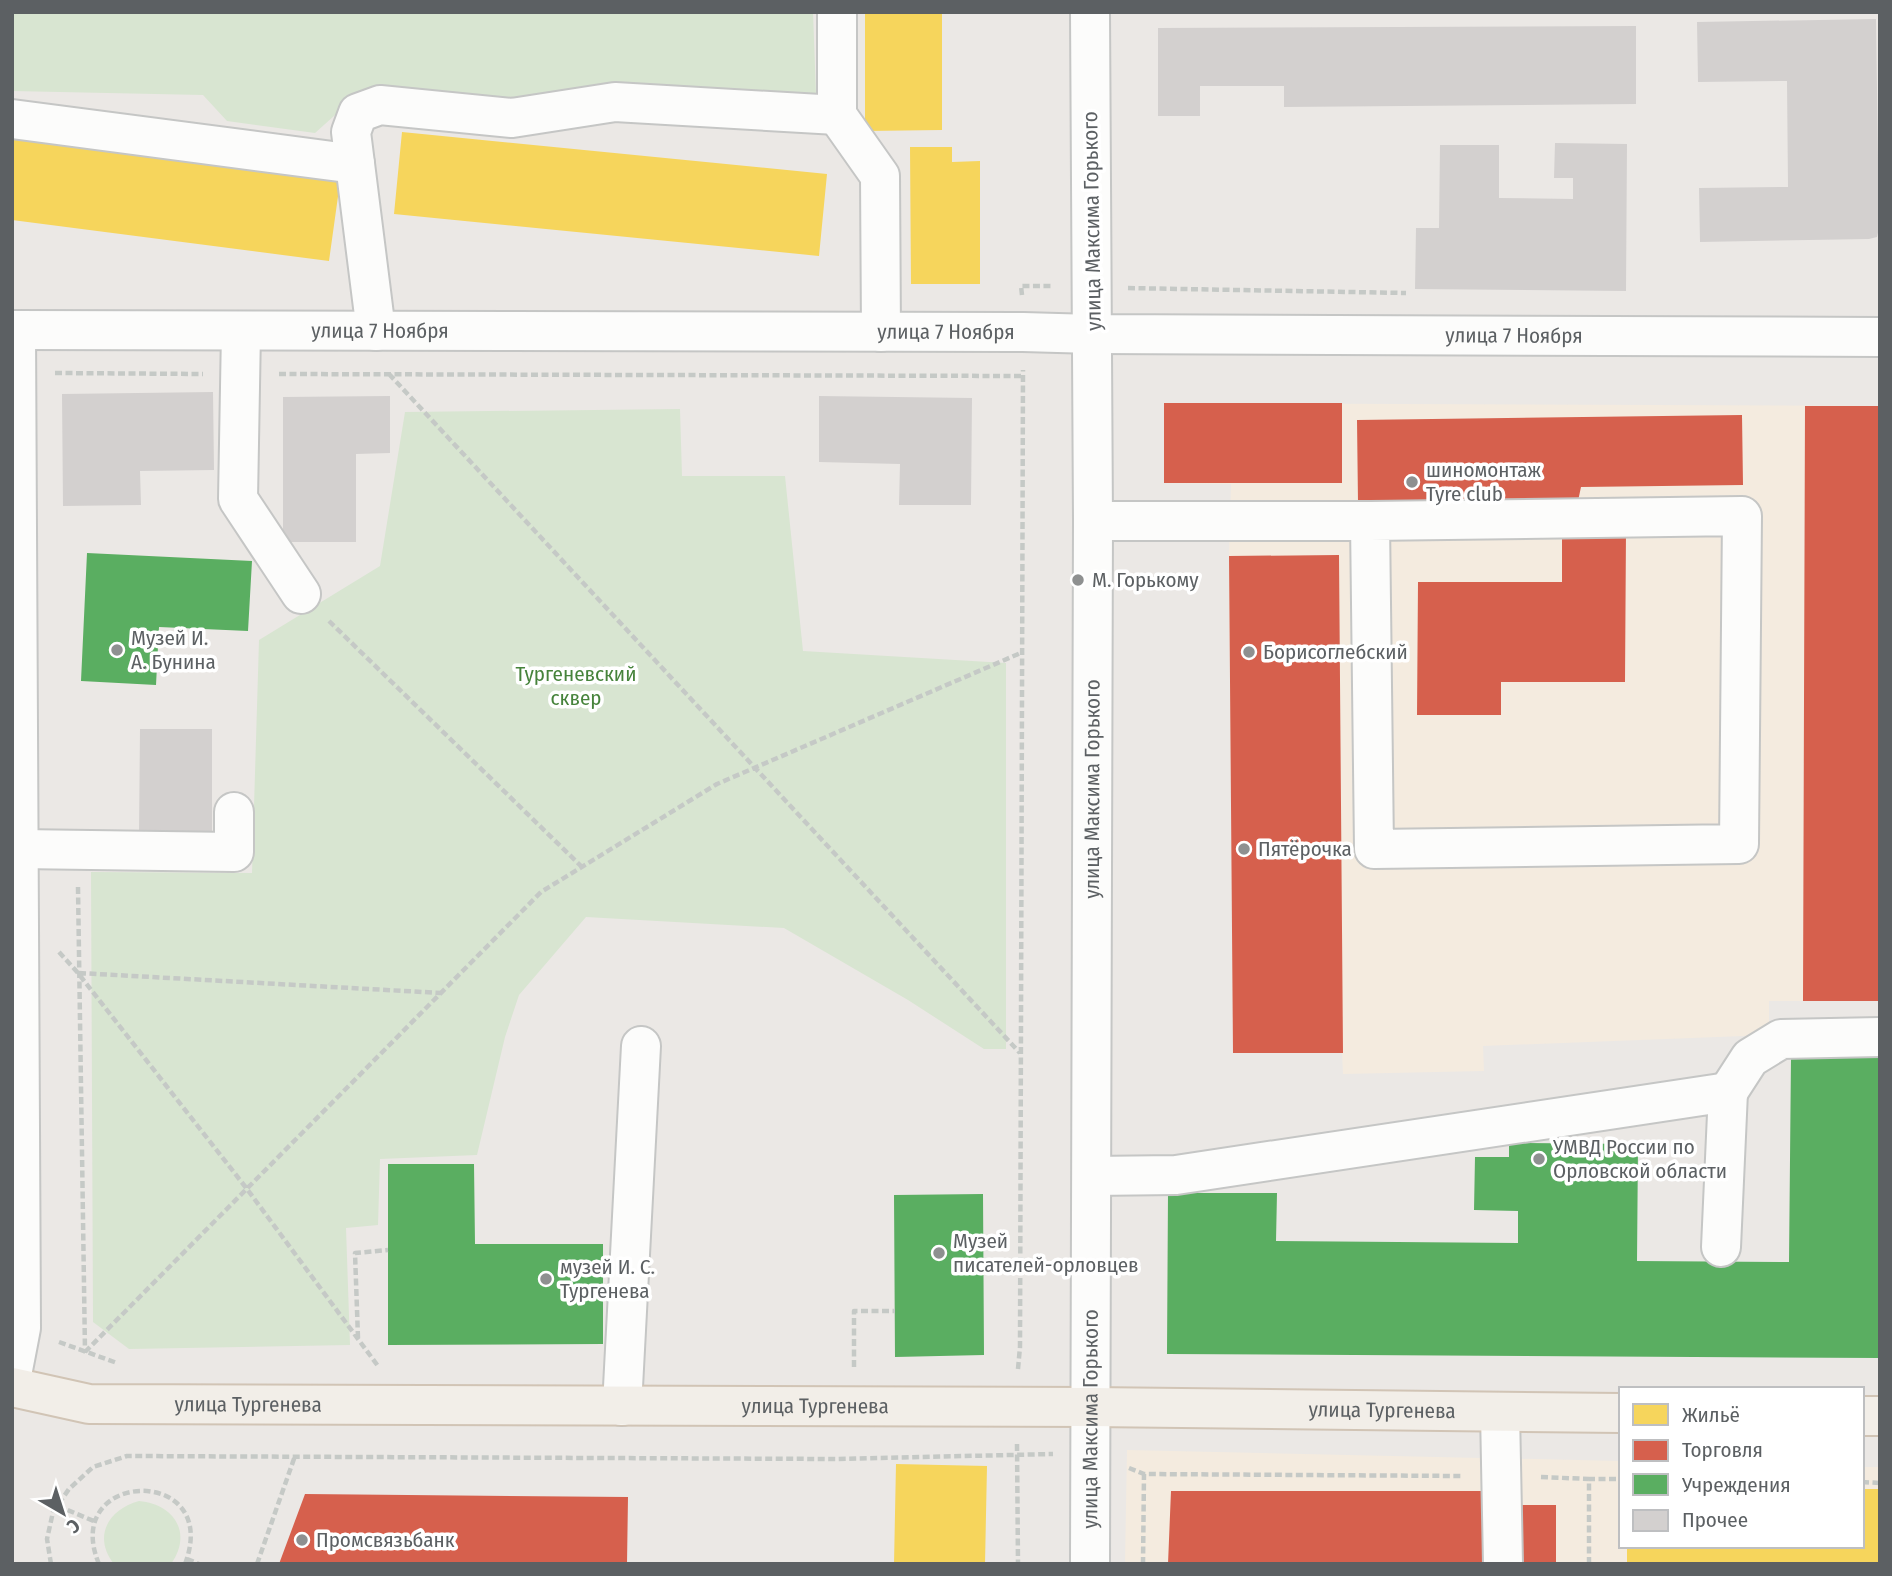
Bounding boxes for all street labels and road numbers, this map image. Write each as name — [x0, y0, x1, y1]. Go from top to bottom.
street label: улица Максима Горького — [1077, 111, 1107, 331]
street label: улица 7 Ноября — [311, 318, 449, 344]
street label: улица 7 Ноября — [877, 319, 1015, 345]
street label: улица 7 Ноября — [1445, 322, 1583, 349]
street label: улица Максима Горького — [1079, 679, 1106, 899]
street label: улица Максима Горького — [1077, 1309, 1104, 1529]
street label: улица Тургенева — [174, 1391, 322, 1418]
street label: улица Тургенева — [741, 1393, 889, 1419]
street label: улица Тургенева — [1308, 1396, 1456, 1424]

